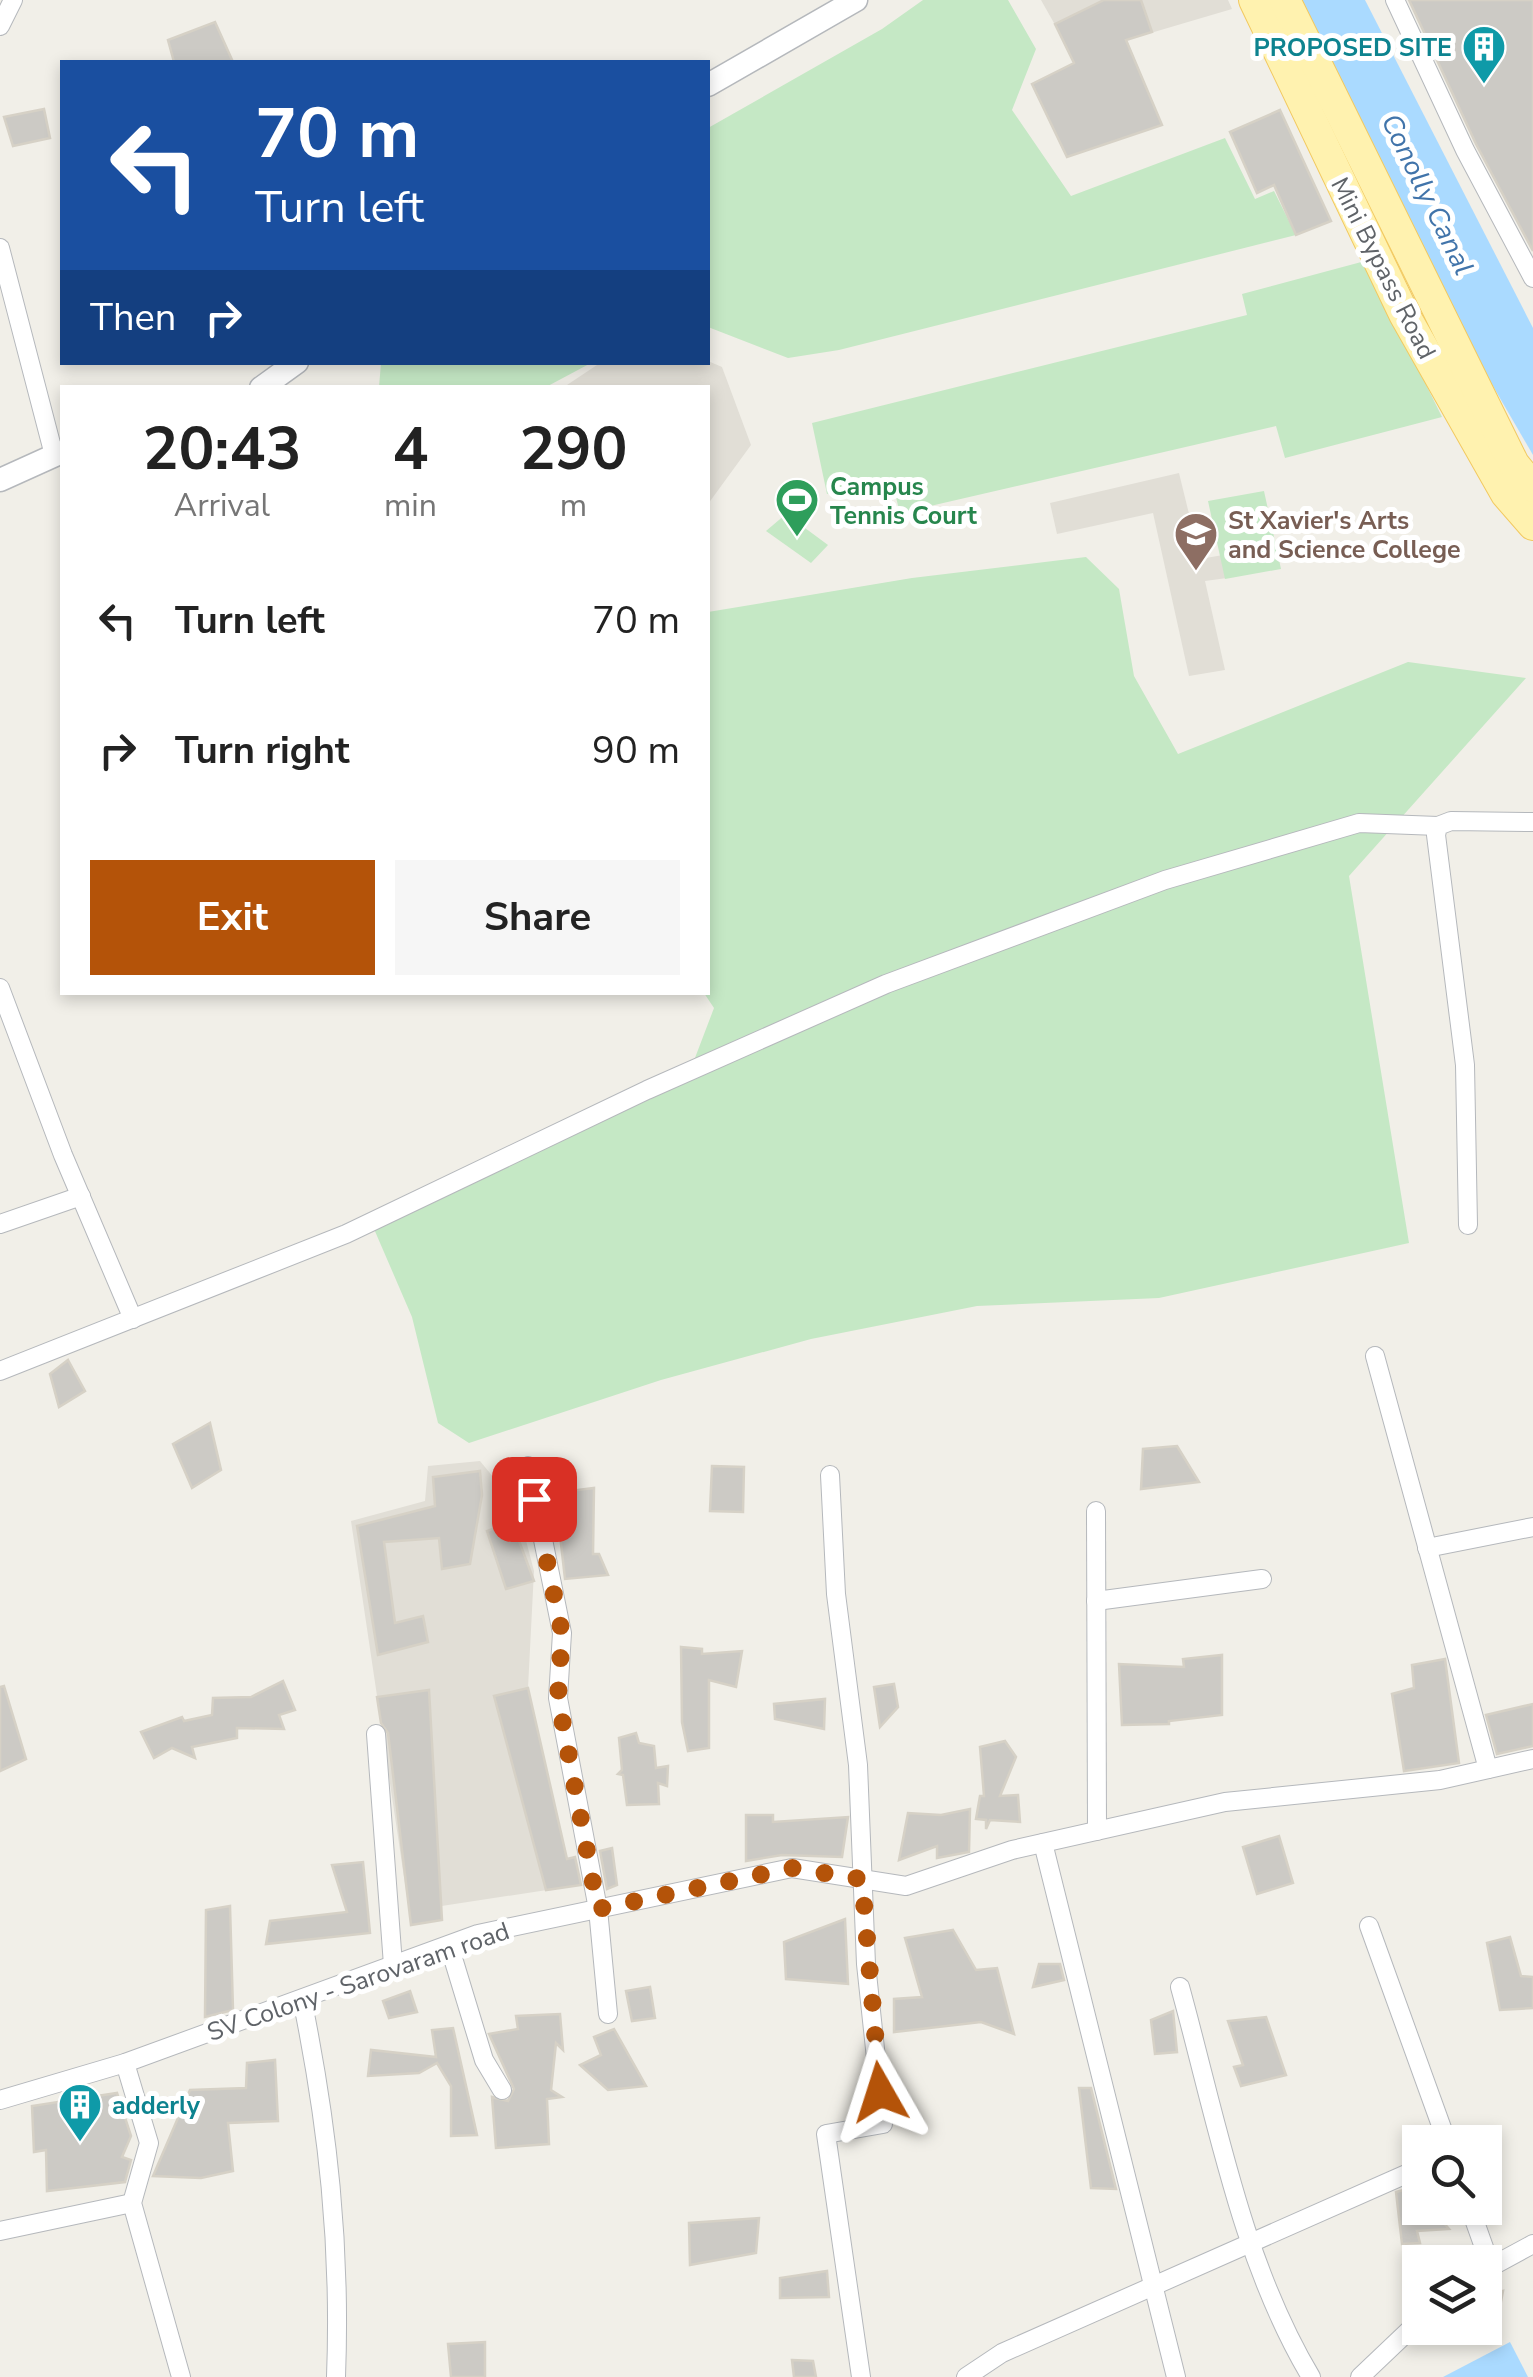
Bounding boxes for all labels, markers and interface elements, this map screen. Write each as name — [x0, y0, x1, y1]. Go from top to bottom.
building icon: PROPOSED SITE — [1461, 24, 1507, 85]
place label: PROPOSED SITE — [1253, 31, 1452, 65]
text: 70 m — [255, 86, 419, 182]
icon: left — [90, 100, 220, 230]
water label: Conolly Canal — [1372, 107, 1483, 281]
street label: Mini Bypass Road — [1323, 172, 1444, 365]
text: Turn left — [255, 177, 424, 238]
icon: right — [196, 290, 251, 345]
text: Then — [90, 292, 176, 343]
text: 20:43 — [143, 408, 301, 490]
text: 4 — [392, 408, 428, 490]
text: 290 — [519, 408, 627, 490]
place label: Campus Tennis Court — [830, 470, 977, 533]
sports icon: Campus Tennis Court — [774, 477, 820, 538]
text: Arrival — [174, 484, 270, 527]
text: min — [384, 484, 437, 527]
text: m — [560, 484, 587, 527]
place label: St Xavier's Arts and Science College — [1228, 504, 1461, 567]
school or university icon: St Xavier's Arts and Science College — [1173, 511, 1219, 572]
icon: left — [90, 593, 145, 648]
text: Turn left — [175, 595, 325, 646]
text: 70 m — [592, 595, 680, 646]
icon: right — [90, 723, 145, 778]
text: Turn right — [175, 725, 350, 776]
text: 90 m — [592, 725, 680, 776]
button: Exit — [90, 860, 375, 975]
button: Share — [395, 860, 680, 975]
pin — [492, 1457, 577, 1542]
icon: arrive — [507, 1472, 562, 1527]
street label: SV Colony - Sarovaram road — [203, 1914, 514, 2050]
position arrow — [828, 2040, 932, 2144]
building icon: adderly — [57, 2082, 103, 2143]
place label: adderly — [112, 2089, 201, 2123]
map controls — [1402, 2125, 1502, 2345]
button: search — [1402, 2125, 1502, 2225]
button: layers — [1402, 2245, 1502, 2345]

